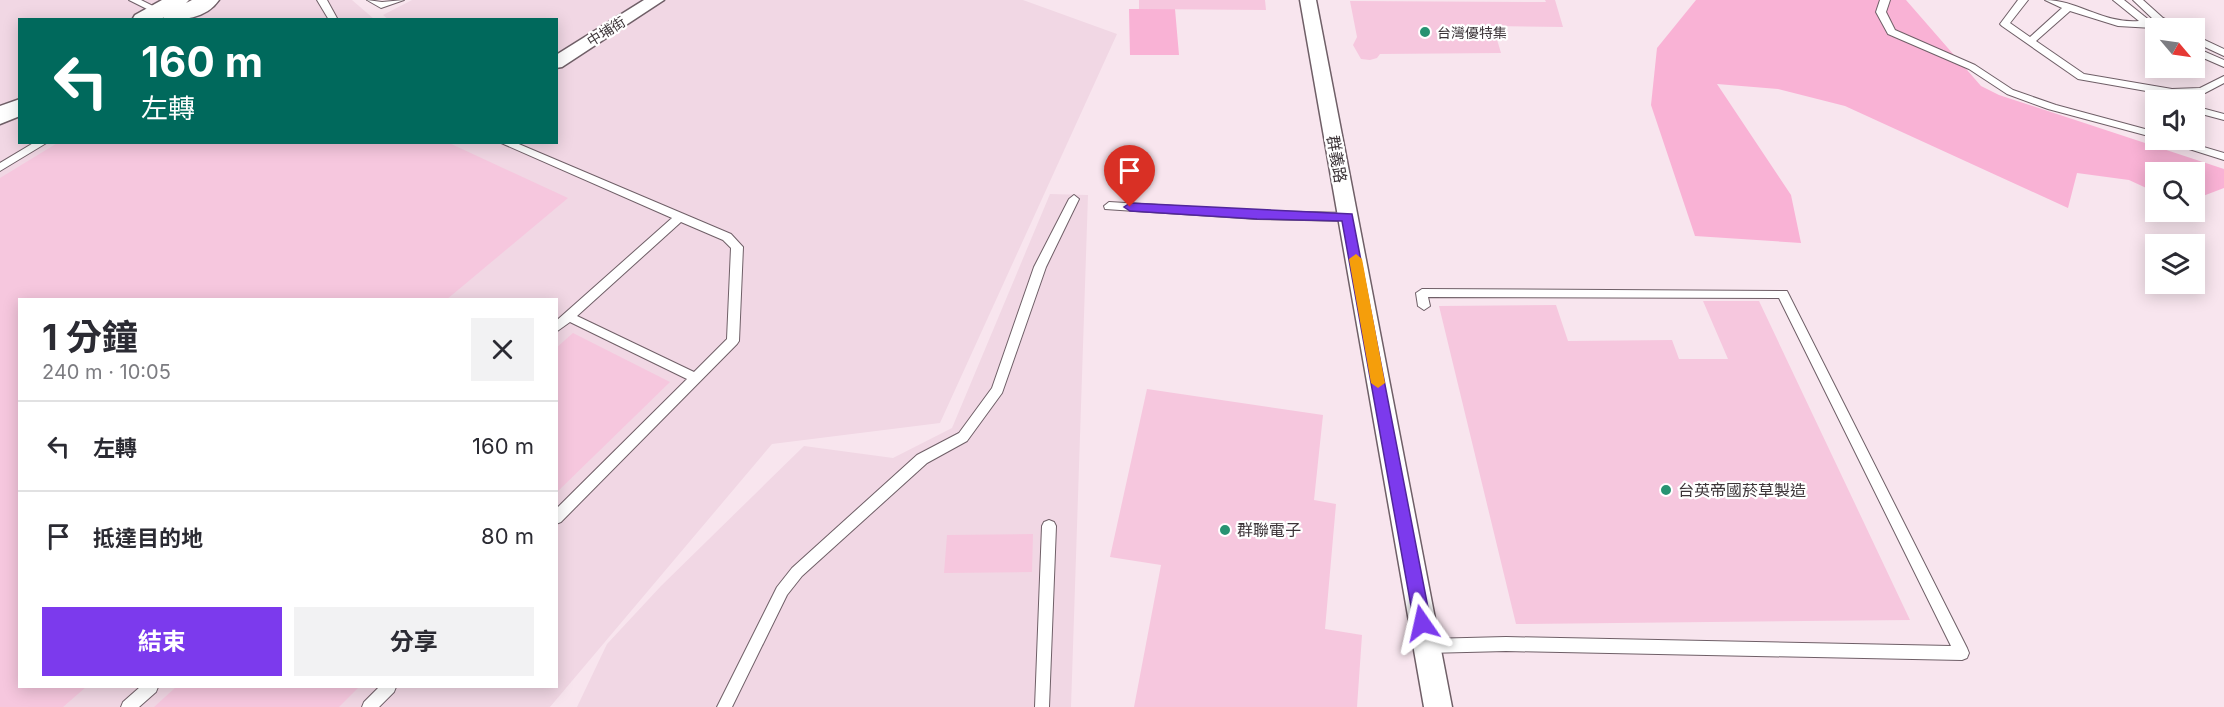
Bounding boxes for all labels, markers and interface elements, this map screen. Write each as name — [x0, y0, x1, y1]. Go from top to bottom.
street label: 中埔街 — [584, 13, 628, 49]
north arrow — [2145, 18, 2205, 78]
map controls — [2145, 18, 2205, 294]
place label: 台灣優特集 — [1437, 24, 1507, 41]
marker: 台灣優特集 — [1418, 25, 1432, 39]
text: 160 m — [141, 36, 263, 87]
icon: left — [42, 42, 120, 120]
button: sound — [2145, 90, 2205, 150]
text: 左轉 — [141, 92, 195, 125]
street label: 群義路 — [1323, 134, 1351, 184]
pin — [1104, 145, 1155, 207]
icon: arrive — [1113, 154, 1146, 187]
button: search — [2145, 162, 2205, 222]
button: layers — [2145, 234, 2205, 294]
text: 1 分鐘 — [42, 315, 138, 359]
button: close — [471, 318, 534, 381]
text: 240 m · 10:05 — [42, 360, 171, 384]
icon: left — [42, 430, 75, 463]
text: 160 m — [472, 433, 534, 459]
text: 左轉 — [93, 435, 137, 461]
place label: 台英帝國菸草製造 — [1678, 480, 1806, 500]
marker: 台英帝國菸草製造 — [1659, 483, 1673, 497]
icon: arrive — [42, 520, 75, 553]
place label: 群聯電子 — [1237, 520, 1301, 540]
text: 80 m — [481, 523, 534, 549]
marker: 群聯電子 — [1218, 523, 1232, 537]
text: 抵達目的地 — [93, 525, 203, 551]
position arrow — [1390, 591, 1454, 655]
button: 結束 — [42, 607, 282, 676]
button: 分享 — [294, 607, 534, 676]

